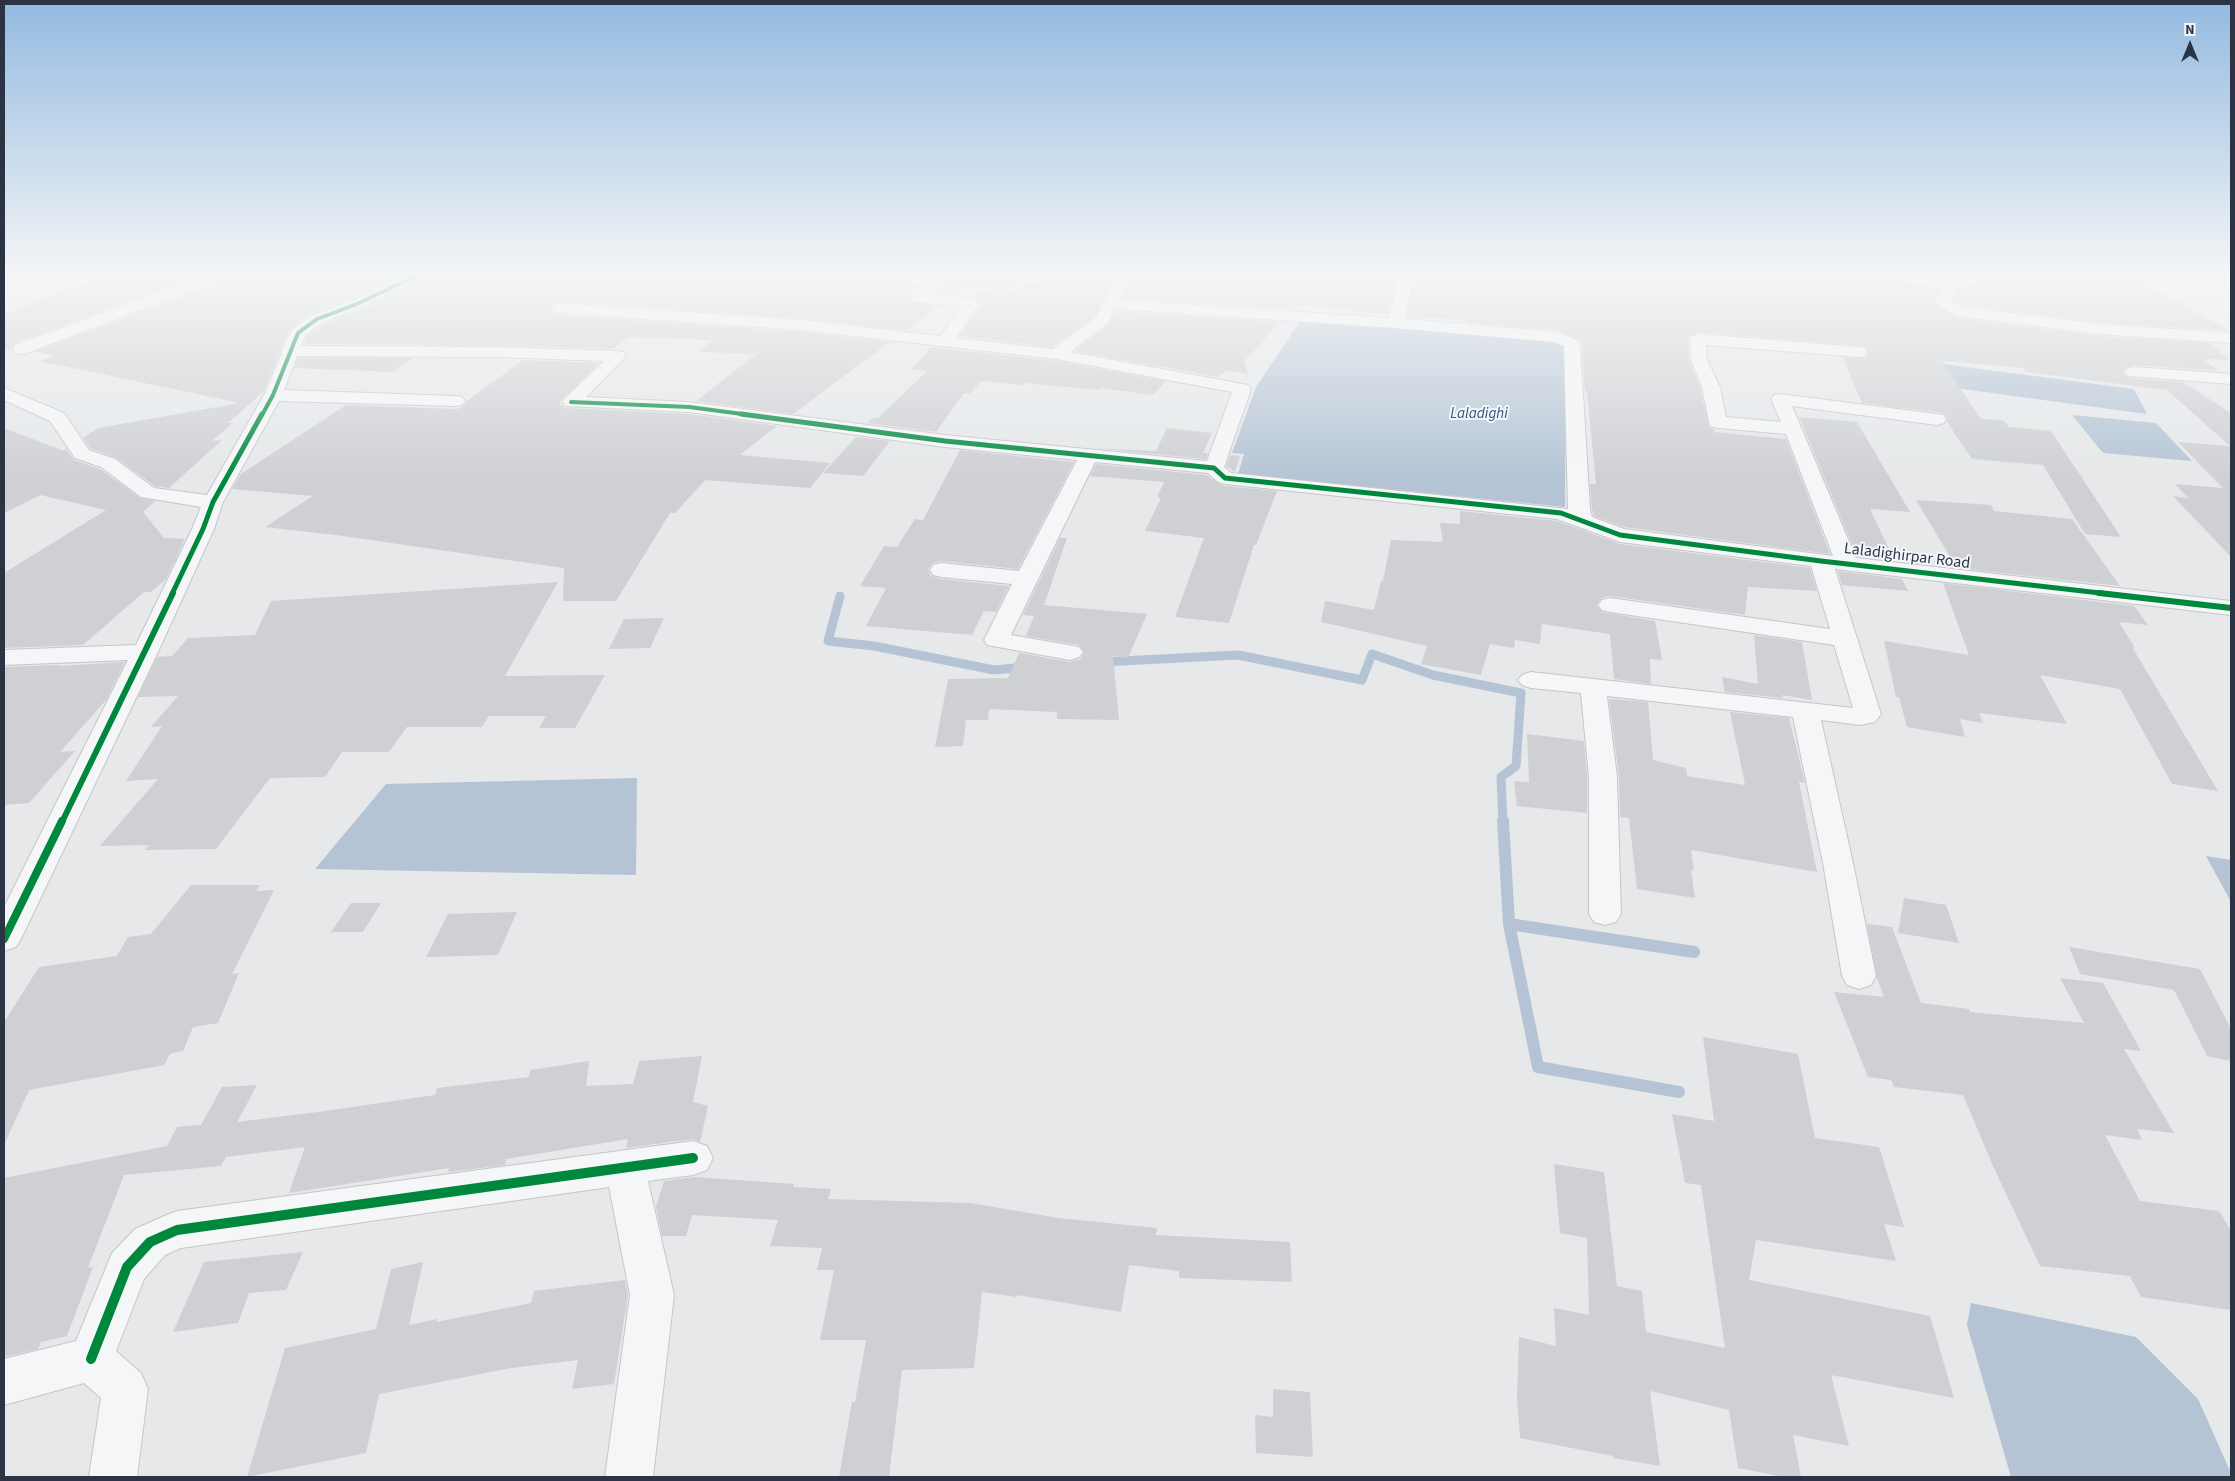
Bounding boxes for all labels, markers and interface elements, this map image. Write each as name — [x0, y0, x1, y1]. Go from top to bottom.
north arrow — [2165, 20, 2215, 70]
text: N — [2185, 20, 2195, 40]
water label: Laladighi — [1450, 406, 1508, 424]
street label: Laladighirpar Road — [1843, 540, 1971, 574]

